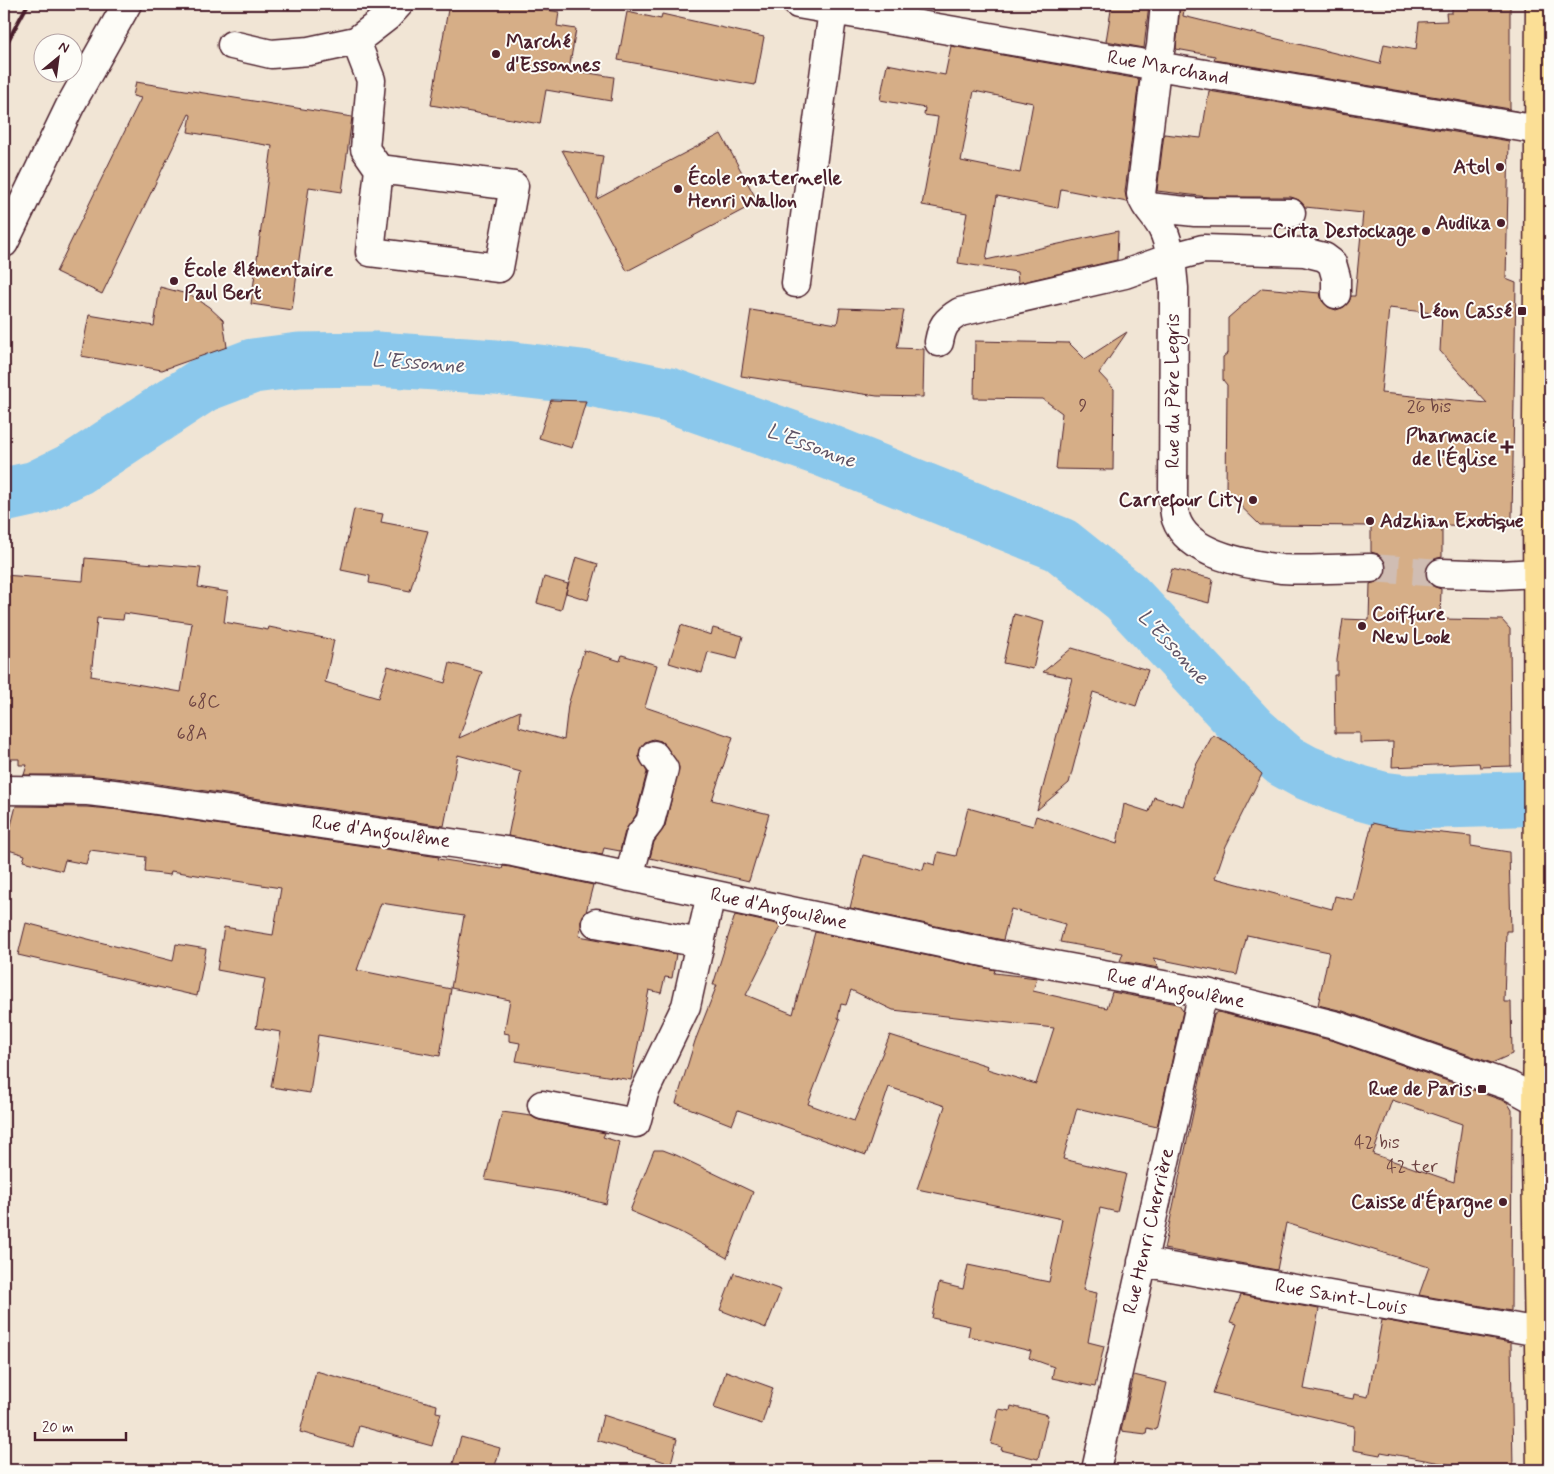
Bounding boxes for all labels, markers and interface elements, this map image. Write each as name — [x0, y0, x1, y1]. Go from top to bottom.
place label: Marché d'Essonnes — [506, 29, 601, 79]
north arrow — [32, 32, 82, 82]
text: N — [55, 37, 72, 58]
street label: Rue Marchand — [1105, 44, 1231, 92]
marker: Marché d'Essonnes — [490, 48, 502, 60]
place label: Atol — [1453, 154, 1490, 181]
marker: Atol — [1494, 161, 1506, 173]
place label: École maternelle Henri Wallon — [688, 164, 843, 215]
marker: École maternelle Henri Wallon — [672, 183, 684, 195]
place label: Audika — [1436, 210, 1491, 237]
marker: Audika — [1495, 217, 1507, 229]
place label: Cirta Destockage — [1272, 218, 1417, 247]
marker: Cirta Destockage — [1420, 225, 1432, 237]
place label: École élémentaire Paul Bert — [184, 256, 333, 307]
marker: École élémentaire Paul Bert — [168, 275, 180, 287]
place label: Léon Cassé — [1419, 298, 1512, 325]
marker: Léon Cassé — [1516, 305, 1528, 317]
street label: Rue du Père Legris — [1160, 313, 1188, 469]
water label: L'Essonne — [371, 346, 467, 380]
house number: 9 — [1079, 394, 1088, 418]
house number: 26 bis — [1407, 395, 1451, 419]
water label: L'Essonne — [762, 417, 861, 475]
place label: Pharmacie de l'Église — [1406, 423, 1497, 473]
marker: Pharmacie de l'Église — [1501, 441, 1513, 453]
place label: Carrefour City — [1119, 487, 1243, 516]
marker: Carrefour City — [1247, 494, 1259, 506]
place label: Adzhian Exotique — [1380, 508, 1524, 535]
marker: Adzhian Exotique — [1364, 515, 1376, 527]
place label: Coiffure New Look — [1372, 601, 1450, 651]
water label: L'Essonne — [1131, 603, 1216, 691]
marker: Coiffure New Look — [1356, 620, 1368, 632]
house number: 68C — [188, 690, 220, 714]
house number: 68A — [177, 722, 207, 746]
street label: Rue d'Angoulême — [310, 809, 452, 857]
street label: Rue d'Angoulême — [707, 881, 850, 939]
street label: Rue d'Angoulême — [1104, 962, 1247, 1018]
place label: Rue de Paris — [1368, 1076, 1472, 1103]
marker: Rue de Paris — [1476, 1083, 1488, 1095]
house number: 42 bis — [1354, 1131, 1400, 1155]
street label: Rue Henri Cherrière — [1117, 1145, 1181, 1317]
house number: 42 ter — [1386, 1155, 1438, 1179]
place label: Caisse d'Épargne — [1351, 1188, 1493, 1218]
marker: Caisse d'Épargne — [1497, 1196, 1509, 1208]
street label: Rue Saint-Louis — [1273, 1272, 1410, 1322]
scale bar — [35, 1409, 126, 1441]
text: 20 m — [42, 1418, 74, 1438]

